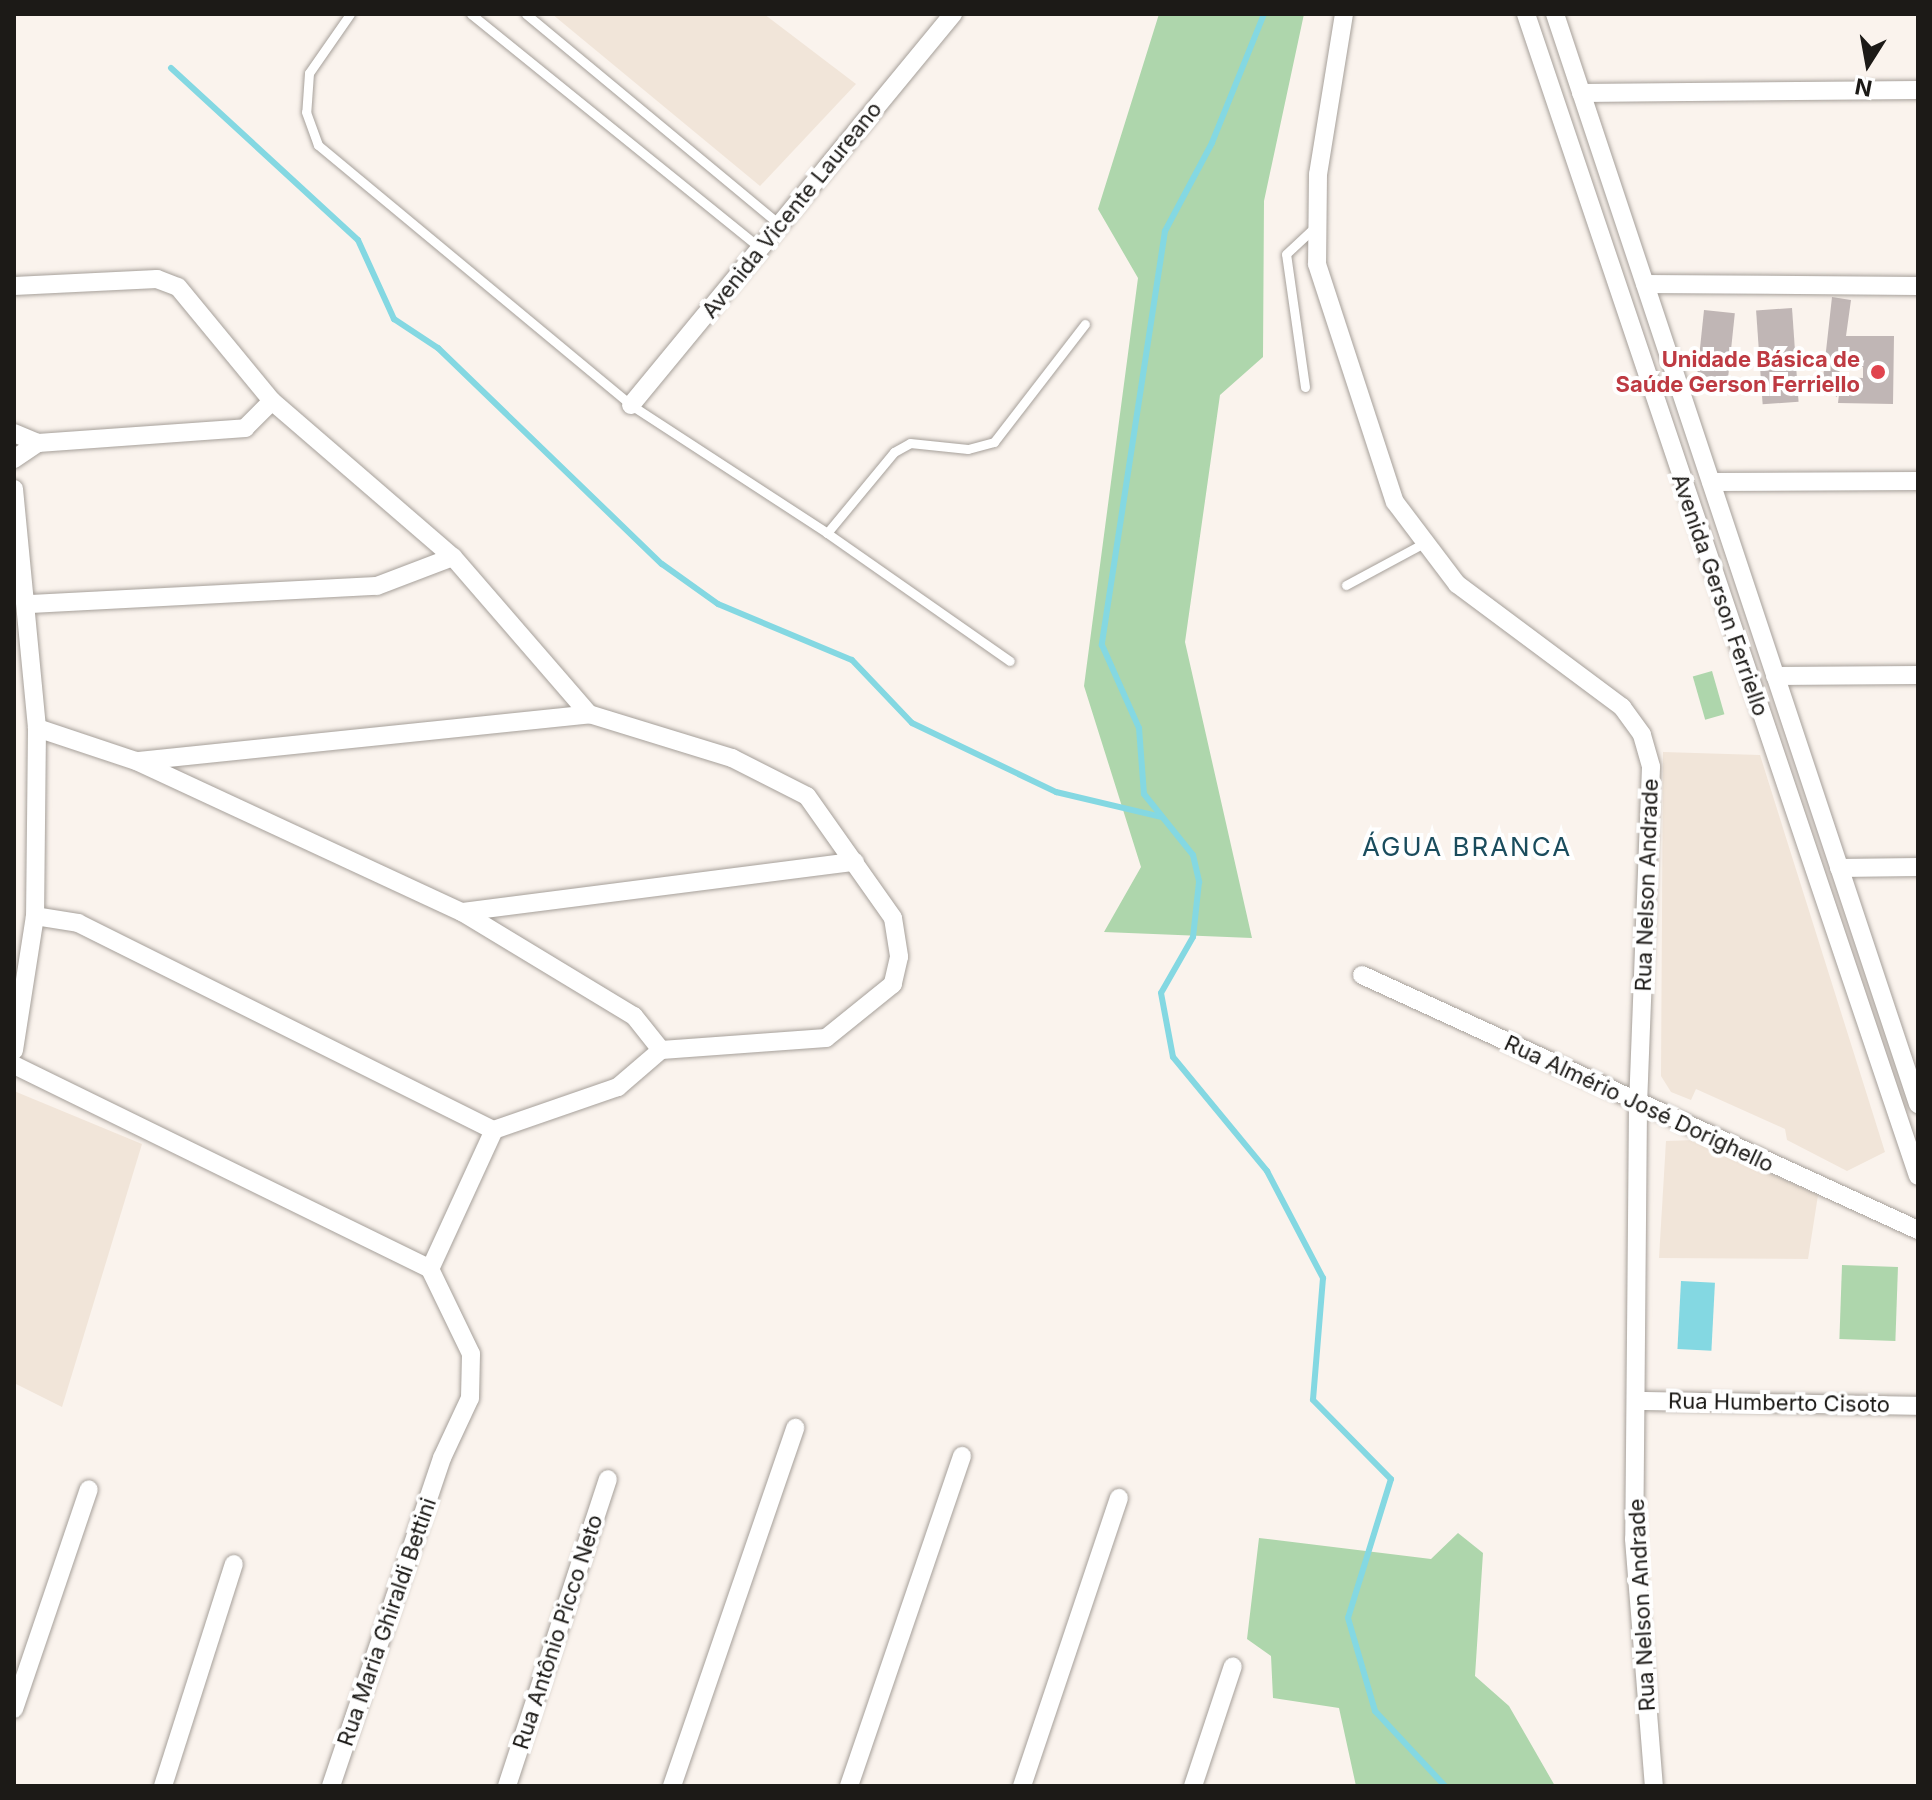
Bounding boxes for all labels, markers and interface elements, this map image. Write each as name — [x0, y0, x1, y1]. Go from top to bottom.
north arrow — [1828, 24, 1908, 104]
text: N — [1853, 73, 1874, 102]
street label: Avenida Vicente Laureano — [696, 96, 888, 324]
place label: Unidade Básica de Saúde Gerson Ferriello — [1616, 346, 1860, 398]
marker: Unidade Básica de Saúde Gerson Ferriello — [1867, 361, 1889, 383]
street label: Avenida Gerson Ferriello — [1666, 470, 1774, 720]
street label: Rua Nelson Andrade — [1630, 778, 1664, 992]
district label: ÁGUA BRANCA — [1362, 831, 1572, 863]
street label: Rua Almério José Dorighello — [1500, 1030, 1778, 1178]
street label: Rua Humberto Cisoto — [1668, 1388, 1890, 1418]
street label: Rua Maria Ghiraldi Bettini — [332, 1494, 442, 1750]
street label: Rua Nelson Andrade — [1623, 1498, 1661, 1712]
street label: Rua Antônio Picco Neto — [508, 1511, 608, 1753]

